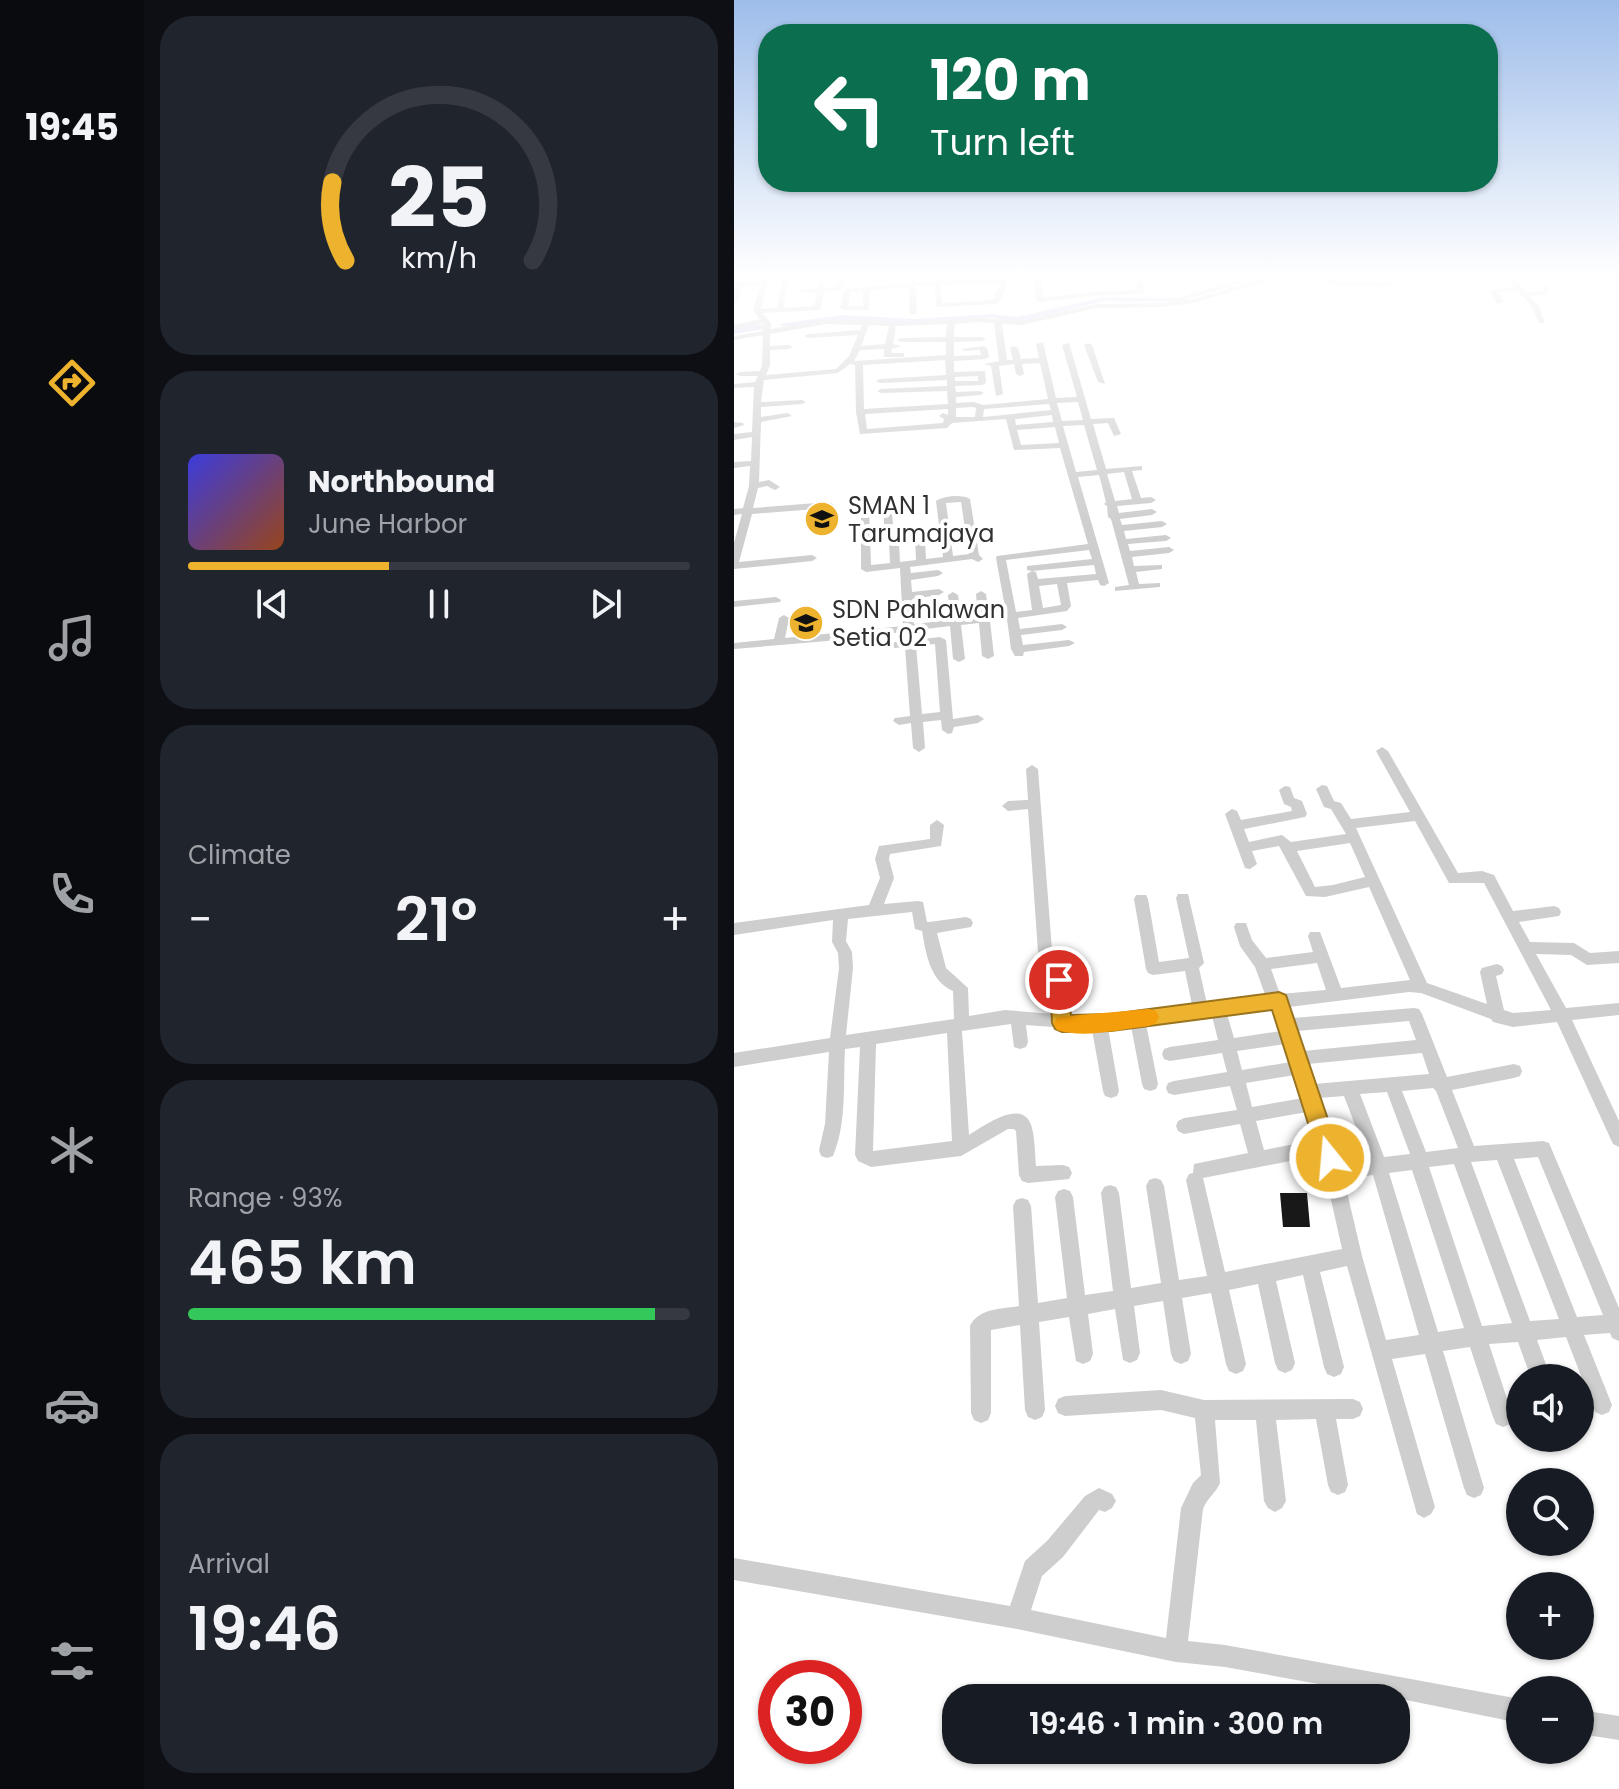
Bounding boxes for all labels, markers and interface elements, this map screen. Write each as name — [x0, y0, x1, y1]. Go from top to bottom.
text: 120 m — [930, 41, 1091, 120]
icon: left — [798, 56, 902, 160]
text: 19:45 — [25, 102, 119, 153]
text: Turn left — [930, 117, 1075, 168]
text: 25 — [388, 140, 490, 256]
text: km/h — [401, 238, 477, 278]
icon: directions — [44, 355, 100, 411]
text: Northbound — [308, 460, 495, 503]
place label: SMAN 1 Tarumajaya — [848, 489, 994, 550]
school or university icon: SMAN 1 Tarumajaya — [803, 500, 841, 538]
text: June Harbor — [308, 506, 467, 542]
icon: previous — [250, 582, 294, 626]
icon: pause — [417, 582, 461, 626]
icon: next — [584, 582, 628, 626]
place label: SDN Pahlawan Setia 02 — [832, 593, 1005, 654]
school or university icon: SDN Pahlawan Setia 02 — [787, 604, 825, 642]
icon: music — [44, 610, 100, 666]
text: Climate — [188, 837, 291, 873]
icon: phone — [44, 866, 100, 922]
text: 21° — [395, 878, 478, 962]
text: − — [188, 889, 212, 950]
text: + — [660, 889, 690, 950]
pin — [1025, 946, 1093, 1014]
icon: arrive — [1037, 958, 1081, 1002]
position arrow — [1288, 1116, 1372, 1200]
icon: climate — [44, 1122, 100, 1178]
text: Range · 93% — [188, 1180, 343, 1216]
text: 465 km — [188, 1221, 417, 1305]
map controls — [1506, 1364, 1594, 1764]
button: sound — [1506, 1364, 1594, 1452]
icon: car — [44, 1377, 100, 1433]
button: search — [1506, 1468, 1594, 1556]
text: Arrival — [188, 1546, 270, 1582]
button: + — [1506, 1572, 1594, 1660]
text: 19:46 — [188, 1587, 341, 1671]
icon: filters — [44, 1633, 100, 1689]
speed limit sign: 30 — [758, 1660, 862, 1764]
button: − — [1506, 1676, 1594, 1764]
text: 19:46 · 1 min · 300 m — [1029, 1702, 1323, 1745]

